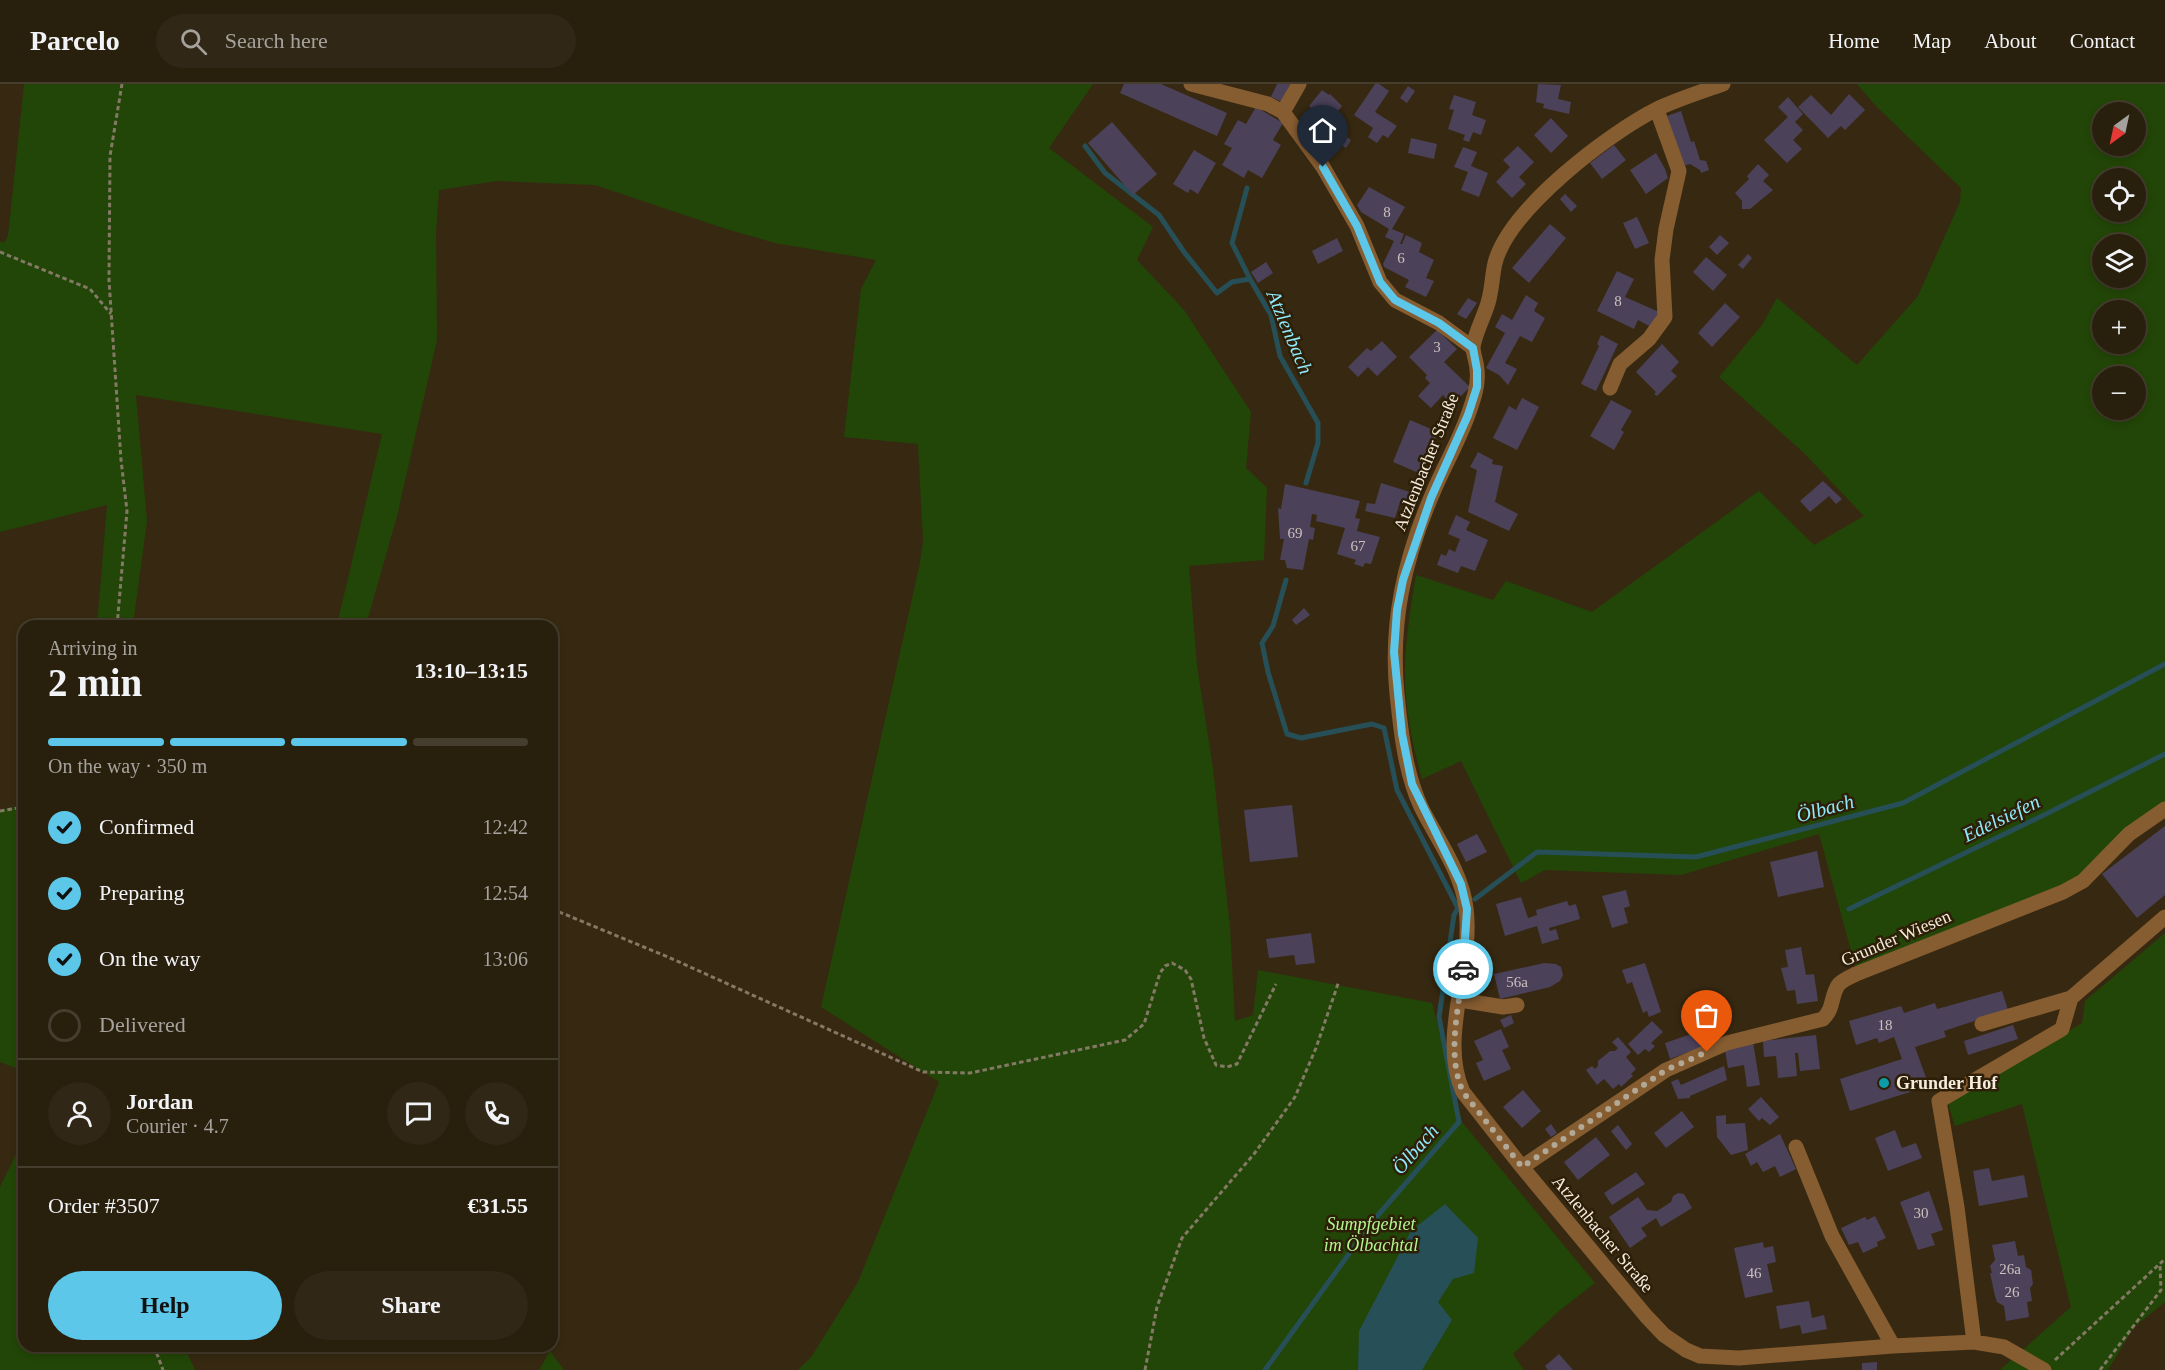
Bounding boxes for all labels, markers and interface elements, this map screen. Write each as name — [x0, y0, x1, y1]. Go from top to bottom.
search box — [156, 14, 576, 68]
text: Parcelo — [30, 25, 120, 56]
icon: search — [177, 25, 210, 58]
text: Search here — [225, 28, 328, 53]
text: Home — [1828, 29, 1880, 53]
text: Map — [1913, 29, 1951, 53]
text: About — [1984, 29, 2037, 53]
text: Contact — [2070, 29, 2135, 53]
north arrow — [2092, 102, 2146, 156]
map controls — [2092, 102, 2146, 420]
pin — [1297, 105, 1348, 167]
icon: home — [1306, 114, 1339, 147]
button: locate — [2092, 168, 2146, 222]
house number: 8 — [1383, 204, 1391, 220]
button: layers — [2092, 234, 2146, 288]
house number: 6 — [1397, 250, 1405, 266]
water label: Atzlenbach — [1262, 285, 1317, 377]
house number: 8 — [1614, 293, 1622, 309]
button: + — [2092, 300, 2146, 354]
house number: 3 — [1433, 339, 1441, 355]
button: − — [2092, 366, 2146, 420]
street label: Atzlenbacher Straße — [1389, 390, 1463, 534]
house number: 69 — [1288, 525, 1303, 541]
house number: 67 — [1351, 538, 1366, 554]
text: Arriving in — [48, 637, 137, 659]
text: 13:10–13:15 — [414, 658, 528, 683]
text: 2 min — [48, 661, 142, 704]
text: On the way · 350 m — [48, 755, 207, 777]
water label: Ölbach — [1794, 790, 1856, 826]
water label: Edelsiefen — [1958, 790, 2044, 847]
icon: check — [48, 811, 81, 844]
text: Confirmed — [99, 814, 194, 839]
text: 12:42 — [482, 816, 528, 838]
icon: check — [48, 877, 81, 910]
text: Preparing — [99, 880, 185, 905]
text: 12:54 — [482, 882, 528, 904]
street label: Grunder Wiesen — [1838, 906, 1954, 970]
courier — [1433, 939, 1493, 999]
icon: check — [48, 943, 81, 976]
text: On the way — [99, 946, 200, 971]
text: 13:06 — [482, 948, 528, 970]
icon: car — [1447, 953, 1480, 986]
house number: 56a — [1506, 974, 1528, 990]
pin — [1681, 990, 1732, 1052]
icon: bag — [1690, 999, 1723, 1032]
text: Delivered — [99, 1012, 186, 1037]
house number: 18 — [1878, 1017, 1893, 1033]
place label: Grunder Hof — [1896, 1073, 1998, 1093]
marker: Grunder Hof — [1877, 1076, 1891, 1090]
button: person — [48, 1082, 111, 1145]
button: chat — [387, 1082, 450, 1145]
button: phone — [465, 1082, 528, 1145]
text: Jordan — [126, 1089, 193, 1114]
text: Courier · 4.7 — [126, 1115, 229, 1137]
water label: Ölbach — [1387, 1120, 1443, 1178]
street label: Atzlenbacher Straße — [1548, 1171, 1658, 1297]
text: Order #3507 — [48, 1193, 160, 1218]
text: €31.55 — [468, 1193, 528, 1218]
house number: 30 — [1914, 1205, 1929, 1221]
park label: Sumpfgebiet im Ölbachtal — [1324, 1214, 1418, 1255]
house number: 26a — [1999, 1261, 2021, 1277]
house number: 46 — [1747, 1265, 1762, 1281]
button: Help — [48, 1271, 282, 1340]
button: Share — [294, 1271, 528, 1340]
house number: 26 — [2005, 1284, 2020, 1300]

